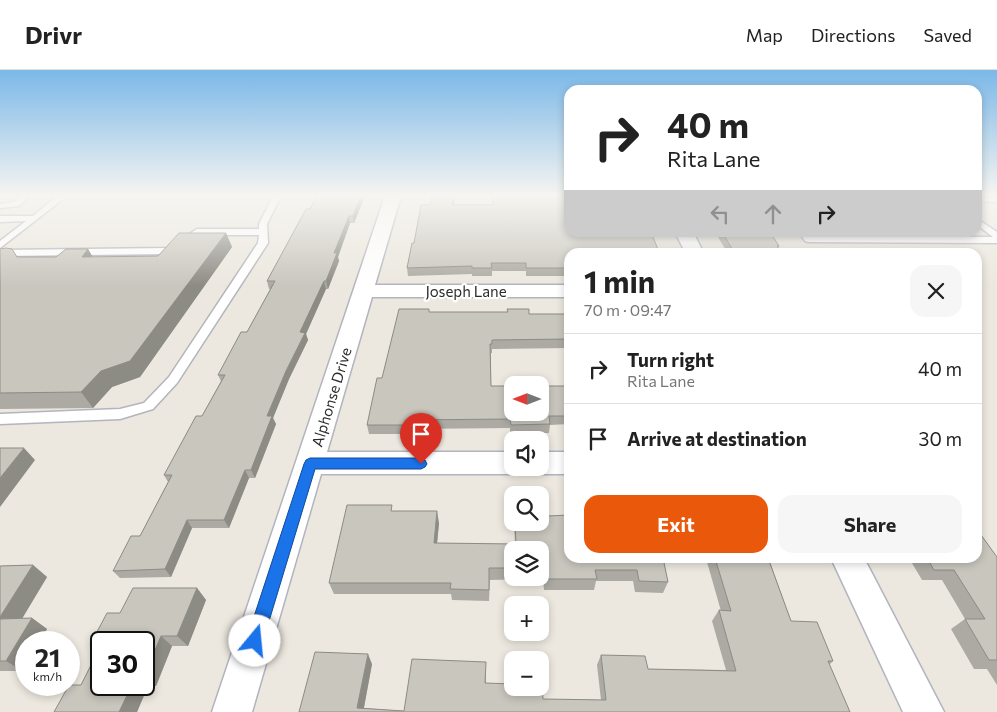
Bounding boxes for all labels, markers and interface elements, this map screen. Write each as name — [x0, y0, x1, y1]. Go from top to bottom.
text: Drivr — [25, 20, 82, 49]
text: Map — [746, 24, 783, 46]
text: Directions — [811, 24, 895, 46]
text: Saved — [923, 24, 972, 46]
text: 40 m — [667, 102, 749, 145]
icon: right — [584, 105, 649, 170]
text: Rita Lane — [667, 145, 760, 172]
icon: left — [706, 200, 734, 228]
icon: ahead — [759, 200, 787, 228]
icon: right — [812, 200, 840, 228]
text: 1 min — [584, 262, 655, 299]
button: close — [910, 265, 962, 317]
street label: Joseph Lane — [425, 282, 507, 300]
text: 70 m · 09:47 — [584, 300, 671, 319]
street label: Alphonse Drive — [307, 345, 355, 449]
text: Turn right — [627, 348, 714, 371]
icon: right — [584, 355, 612, 383]
text: 40 m — [918, 357, 962, 380]
text: Rita Lane — [627, 371, 695, 390]
north arrow — [504, 376, 549, 421]
map controls — [504, 376, 549, 696]
pin — [400, 413, 442, 464]
icon: arrive — [407, 420, 435, 448]
icon: arrive — [584, 425, 612, 453]
text: Arrive at destination — [627, 427, 807, 450]
text: 30 m — [919, 427, 962, 450]
button: sound — [504, 431, 549, 476]
button: search — [504, 486, 549, 531]
button: Exit — [584, 495, 768, 553]
button: Share — [778, 495, 962, 553]
button: layers — [504, 541, 549, 586]
button: + — [504, 596, 549, 641]
position arrow — [228, 614, 280, 666]
speed limit sign: 30 — [90, 631, 155, 696]
text: 21 — [35, 642, 60, 672]
button: − — [504, 651, 549, 696]
text: km/h — [33, 669, 62, 683]

